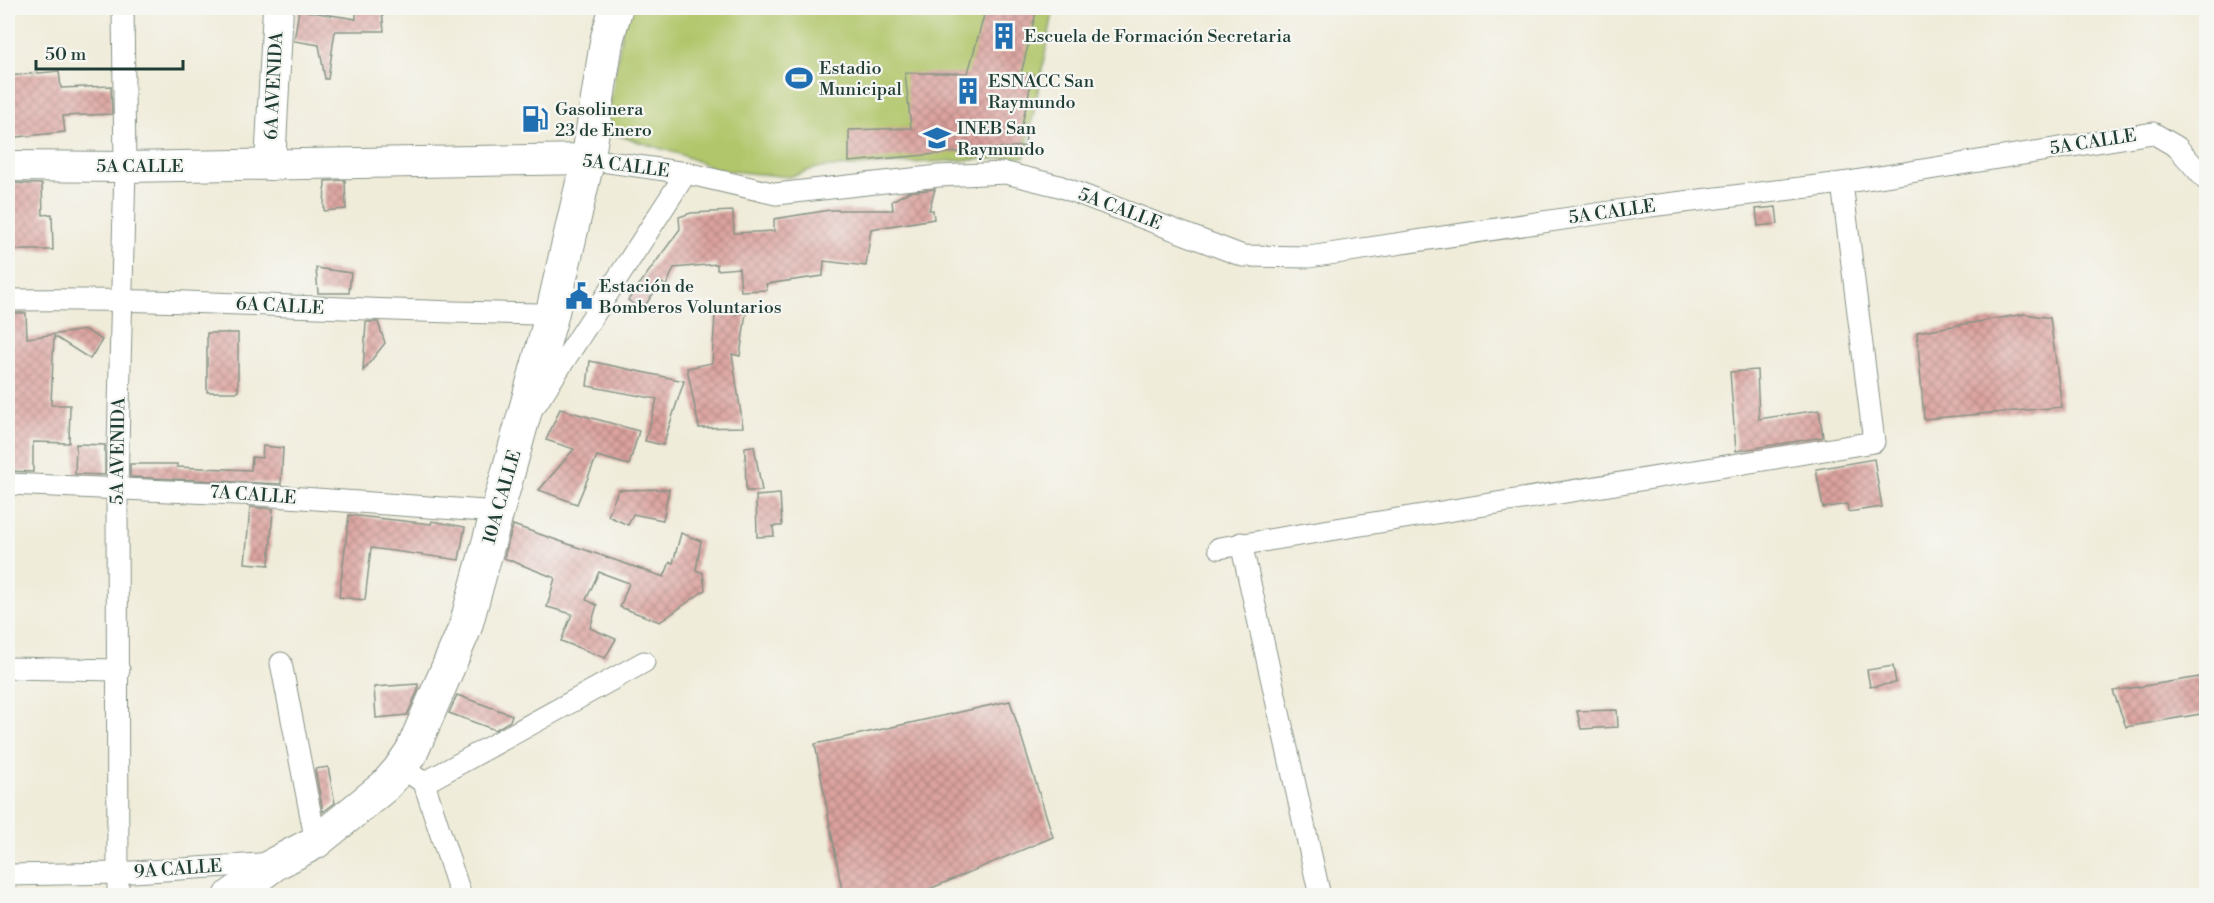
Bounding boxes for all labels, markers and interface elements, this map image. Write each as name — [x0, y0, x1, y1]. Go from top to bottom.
building icon: Escuela de Formación Secretaria — [989, 21, 1019, 51]
place label: Escuela de Formación Secretaria — [1024, 25, 1292, 48]
street label: 6A AVENIDA — [260, 31, 288, 141]
scale bar — [36, 33, 183, 71]
text: 50 m — [45, 43, 87, 66]
place label: Estadio Municipal — [819, 57, 902, 101]
sports icon: Estadio Municipal — [784, 63, 814, 93]
place label: ESNACC San Raymundo — [988, 70, 1094, 114]
building icon: ESNACC San Raymundo — [953, 76, 983, 106]
place label: Gasolinera 23 de Enero — [555, 98, 652, 142]
fuel station icon: Gasolinera 23 de Enero — [520, 104, 550, 134]
place label: INEB San Raymundo — [957, 117, 1045, 161]
school or university icon: INEB San Raymundo — [922, 123, 952, 153]
street label: 5A CALLE — [2048, 124, 2138, 160]
street label: 5A CALLE — [581, 149, 671, 183]
street label: 5A CALLE — [96, 155, 184, 178]
street label: 5A CALLE — [1075, 183, 1165, 235]
street label: 5A CALLE — [1567, 195, 1657, 229]
place label: Estación de Bomberos Voluntarios — [598, 275, 782, 319]
public building icon: Estación de Bomberos Voluntarios — [564, 281, 594, 311]
street label: 6A CALLE — [235, 292, 325, 320]
street label: 5A AVENIDA — [106, 397, 130, 505]
street label: 10A CALLE — [478, 447, 526, 547]
street label: 7A CALLE — [209, 481, 297, 509]
street label: 9A CALLE — [133, 854, 223, 884]

